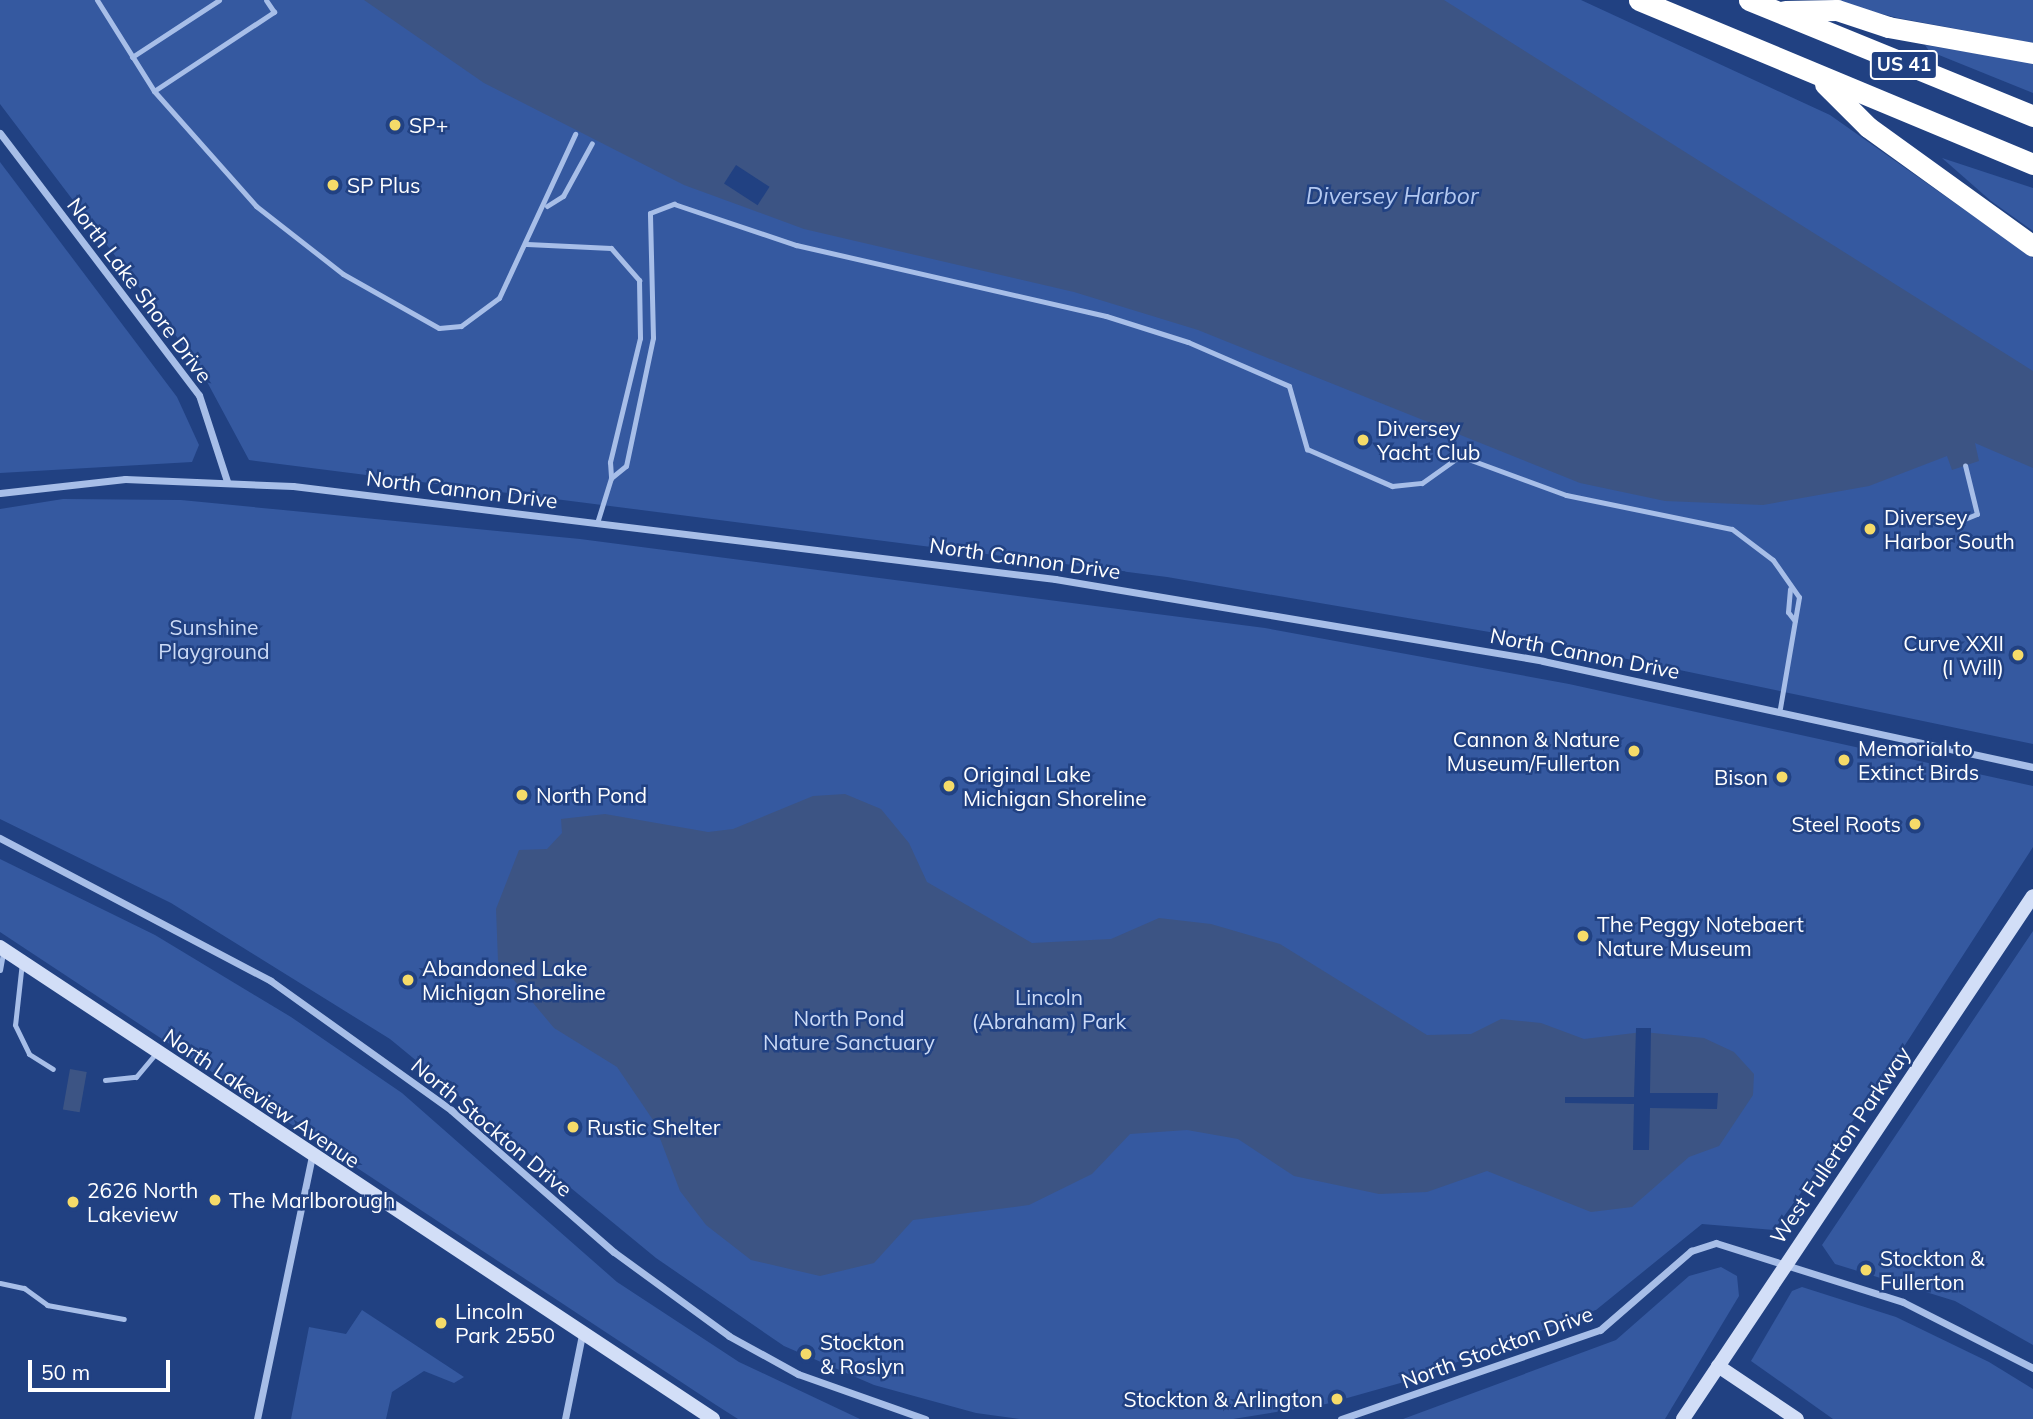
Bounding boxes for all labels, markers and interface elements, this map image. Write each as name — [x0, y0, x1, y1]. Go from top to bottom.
road number: US 41 — [1869, 50, 1939, 80]
place label: SP+ — [409, 112, 448, 138]
marker: SP+ — [387, 117, 403, 133]
place label: SP Plus — [347, 172, 420, 198]
marker: SP Plus — [325, 177, 341, 193]
water label: Diversey Harbor — [1306, 182, 1478, 210]
street label: North Lake Shore Drive — [62, 193, 218, 387]
place label: Diversey Yacht Club — [1377, 415, 1480, 465]
marker: Diversey Yacht Club — [1355, 432, 1371, 448]
street label: North Cannon Drive — [365, 465, 559, 513]
place label: Diversey Harbor South — [1884, 504, 2015, 554]
marker: Diversey Harbor South — [1862, 521, 1878, 537]
street label: North Cannon Drive — [928, 532, 1122, 584]
park label: Sunshine Playground — [158, 614, 270, 664]
street label: North Cannon Drive — [1488, 622, 1682, 684]
place label: Curve XXII (I Will) — [1903, 630, 2004, 680]
marker: Curve XXII (I Will) — [2010, 647, 2026, 663]
place label: Cannon & Nature Museum/Fullerton — [1447, 726, 1620, 776]
place label: Memorial to Extinct Birds — [1858, 735, 1979, 785]
marker: Cannon & Nature Museum/Fullerton — [1626, 743, 1642, 759]
marker: Memorial to Extinct Birds — [1836, 752, 1852, 768]
place label: Original Lake Michigan Shoreline — [963, 761, 1147, 811]
place label: Bison — [1714, 764, 1768, 790]
marker: Bison — [1774, 769, 1790, 785]
marker: Original Lake Michigan Shoreline — [941, 778, 957, 794]
place label: North Pond — [536, 782, 647, 808]
marker: North Pond — [514, 787, 530, 803]
place label: Steel Roots — [1791, 811, 1901, 837]
marker: Steel Roots — [1907, 816, 1923, 832]
place label: The Peggy Notebaert Nature Museum — [1597, 911, 1804, 961]
marker: The Peggy Notebaert Nature Museum — [1575, 928, 1591, 944]
place label: Abandoned Lake Michigan Shoreline — [422, 955, 606, 1005]
marker: Abandoned Lake Michigan Shoreline — [400, 972, 416, 988]
park label: Lincoln (Abraham) Park — [972, 984, 1126, 1034]
park label: North Pond Nature Sanctuary — [763, 1005, 935, 1055]
street label: North Lakeview Avenue — [159, 1023, 365, 1173]
street label: West Fullerton Parkway — [1765, 1042, 1915, 1248]
street label: North Stockton Drive — [407, 1052, 577, 1202]
place label: Rustic Shelter — [587, 1114, 720, 1140]
marker: Rustic Shelter — [565, 1119, 581, 1135]
place label: 2626 North Lakeview — [87, 1177, 198, 1227]
place label: The Marlborough — [229, 1187, 395, 1213]
marker: The Marlborough — [207, 1192, 223, 1208]
marker: 2626 North Lakeview — [65, 1194, 81, 1210]
place label: Stockton & Fullerton — [1880, 1245, 1984, 1295]
marker: Stockton & Fullerton — [1858, 1262, 1874, 1278]
place label: Lincoln Park 2550 — [455, 1298, 555, 1348]
street label: North Stockton Drive — [1398, 1301, 1596, 1393]
marker: Lincoln Park 2550 — [433, 1315, 449, 1331]
place label: Stockton & Roslyn — [820, 1329, 905, 1379]
scale bar — [32, 1346, 173, 1390]
marker: Stockton & Roslyn — [798, 1346, 814, 1362]
text: 50 m — [41, 1359, 90, 1385]
place label: Stockton & Arlington — [1124, 1386, 1323, 1412]
marker: Stockton & Arlington — [1329, 1391, 1345, 1407]

